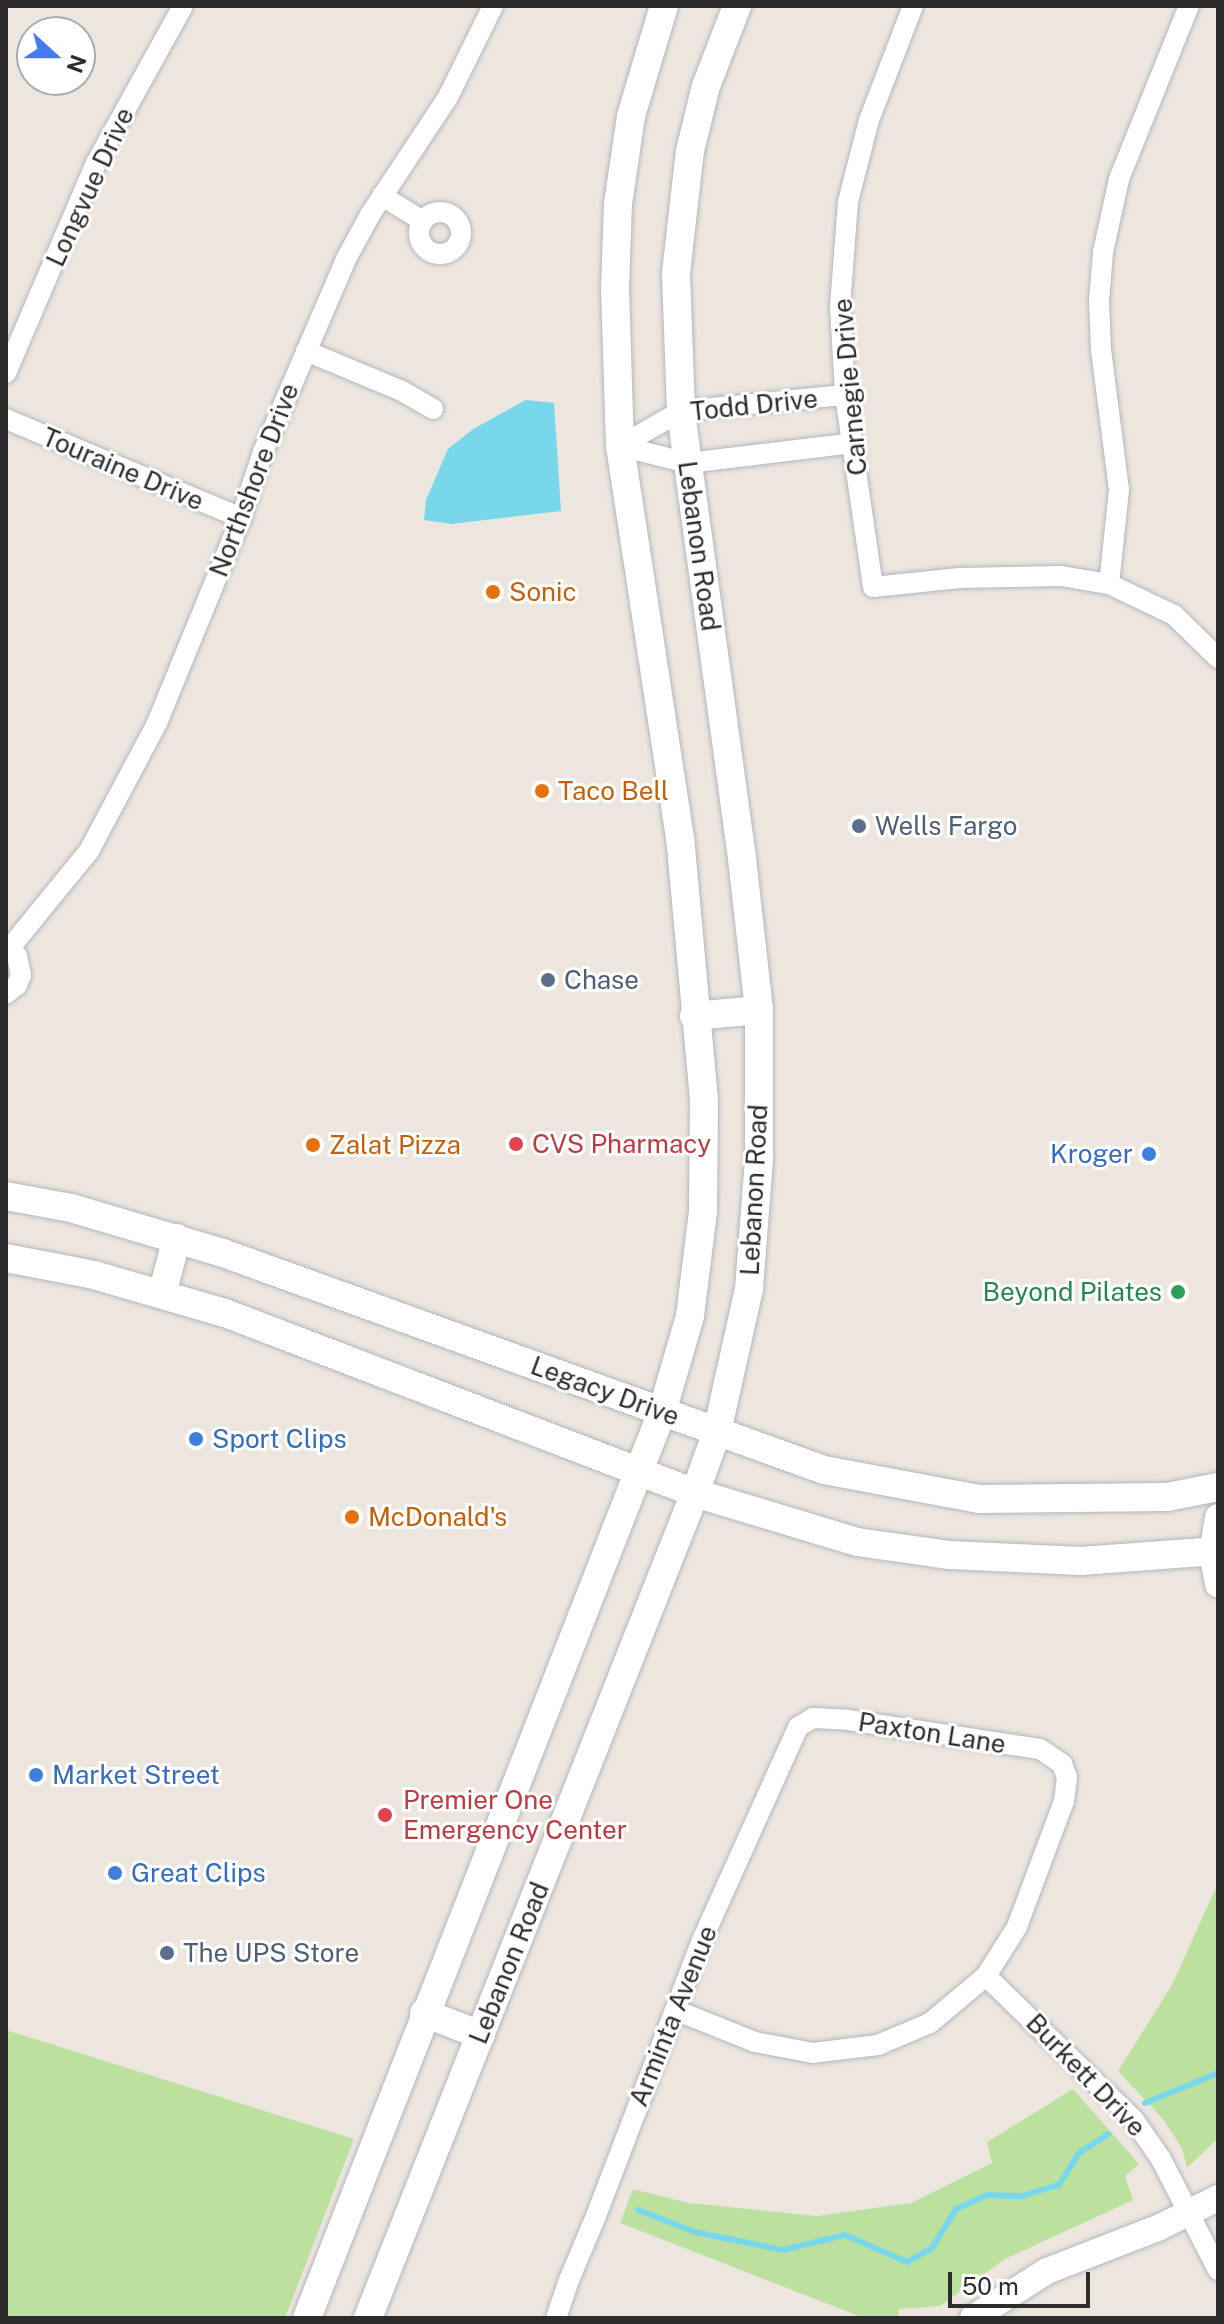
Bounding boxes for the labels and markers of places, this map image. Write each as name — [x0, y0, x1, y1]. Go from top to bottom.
place label: Sonic — [509, 576, 577, 608]
marker: Sonic — [484, 583, 502, 601]
place label: Taco Bell — [558, 775, 669, 807]
marker: Taco Bell — [533, 782, 551, 800]
place label: Wells Fargo — [875, 810, 1018, 842]
marker: Wells Fargo — [850, 817, 868, 835]
place label: Chase — [564, 964, 639, 996]
marker: Chase — [539, 971, 557, 989]
place label: CVS Pharmacy — [532, 1128, 711, 1160]
place label: Zalat Pizza — [329, 1129, 461, 1161]
marker: CVS Pharmacy — [507, 1135, 525, 1153]
marker: Zalat Pizza — [304, 1136, 322, 1154]
place label: Kroger — [1050, 1138, 1133, 1170]
marker: Kroger — [1140, 1145, 1158, 1163]
place label: Beyond Pilates — [982, 1276, 1162, 1308]
marker: Beyond Pilates — [1169, 1283, 1187, 1301]
place label: Sport Clips — [212, 1423, 347, 1455]
marker: Sport Clips — [187, 1430, 205, 1448]
place label: McDonald's — [368, 1501, 507, 1533]
marker: McDonald's — [343, 1508, 361, 1526]
place label: Market Street — [52, 1759, 220, 1791]
marker: Market Street — [27, 1766, 45, 1784]
place label: Premier One Emergency Center — [403, 1784, 627, 1846]
marker: Premier One Emergency Center — [374, 1804, 396, 1826]
place label: Great Clips — [131, 1857, 266, 1889]
marker: Great Clips — [106, 1864, 124, 1882]
place label: The UPS Store — [183, 1937, 359, 1969]
marker: The UPS Store — [158, 1944, 176, 1962]

